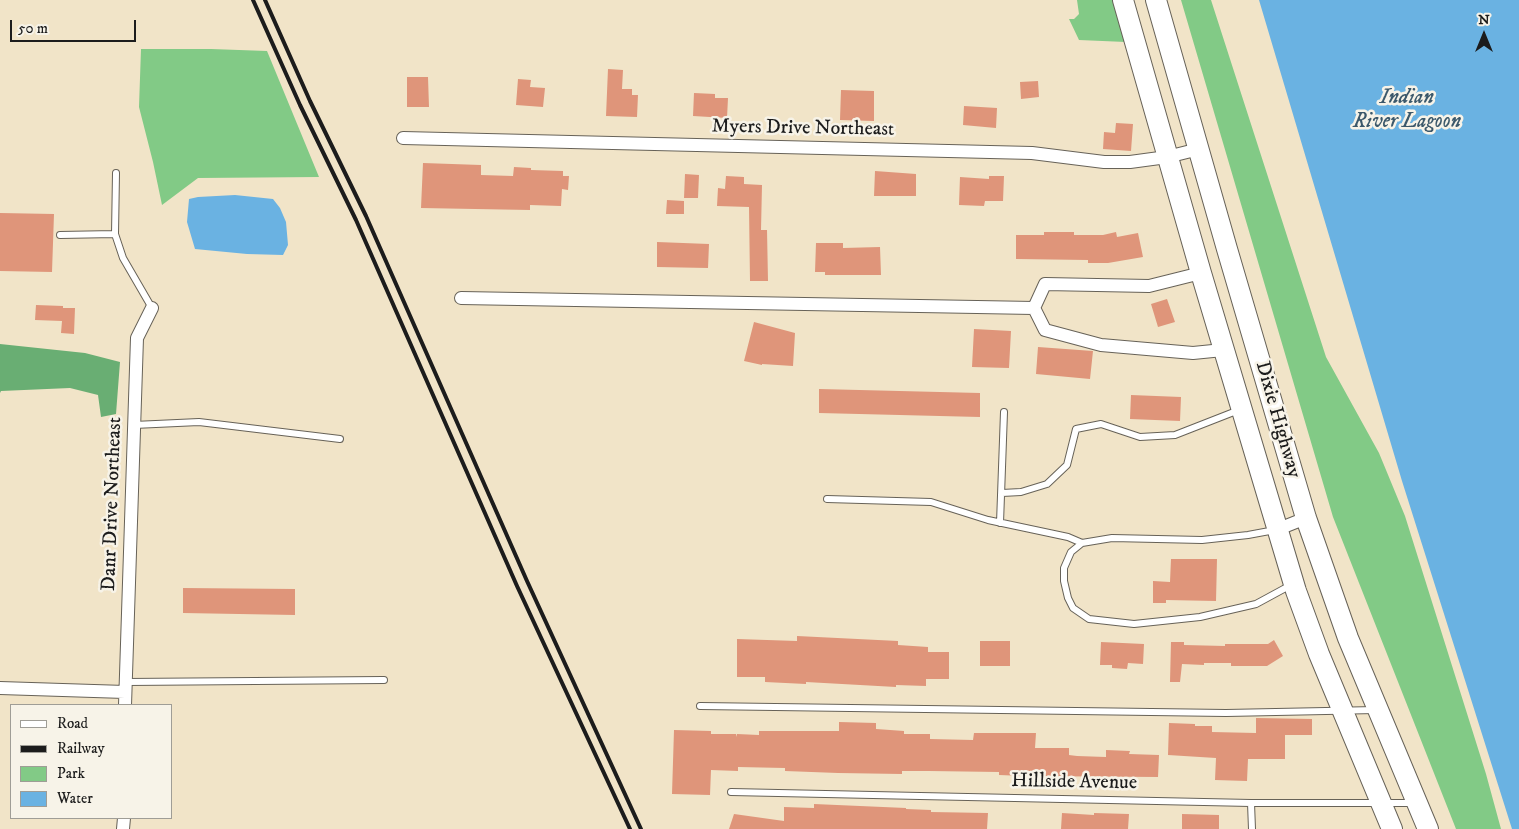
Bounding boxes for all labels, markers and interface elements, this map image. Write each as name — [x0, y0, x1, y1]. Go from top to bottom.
scale bar — [12, 10, 139, 42]
north arrow — [1459, 10, 1509, 60]
text: N — [1478, 11, 1490, 29]
text: 50 m — [18, 19, 48, 38]
water label: Indian River Lagoon — [1353, 86, 1461, 136]
street label: Myers Drive Northeast — [711, 115, 895, 143]
street label: Dixie Highway — [1249, 359, 1305, 481]
street label: Danr Drive Northeast — [98, 417, 128, 591]
legend — [10, 704, 172, 819]
text: Road — [57, 714, 88, 733]
text: Railway — [57, 739, 105, 758]
text: Park — [57, 764, 85, 783]
street label: Hillside Avenue — [1011, 770, 1137, 796]
text: Water — [57, 789, 93, 808]

